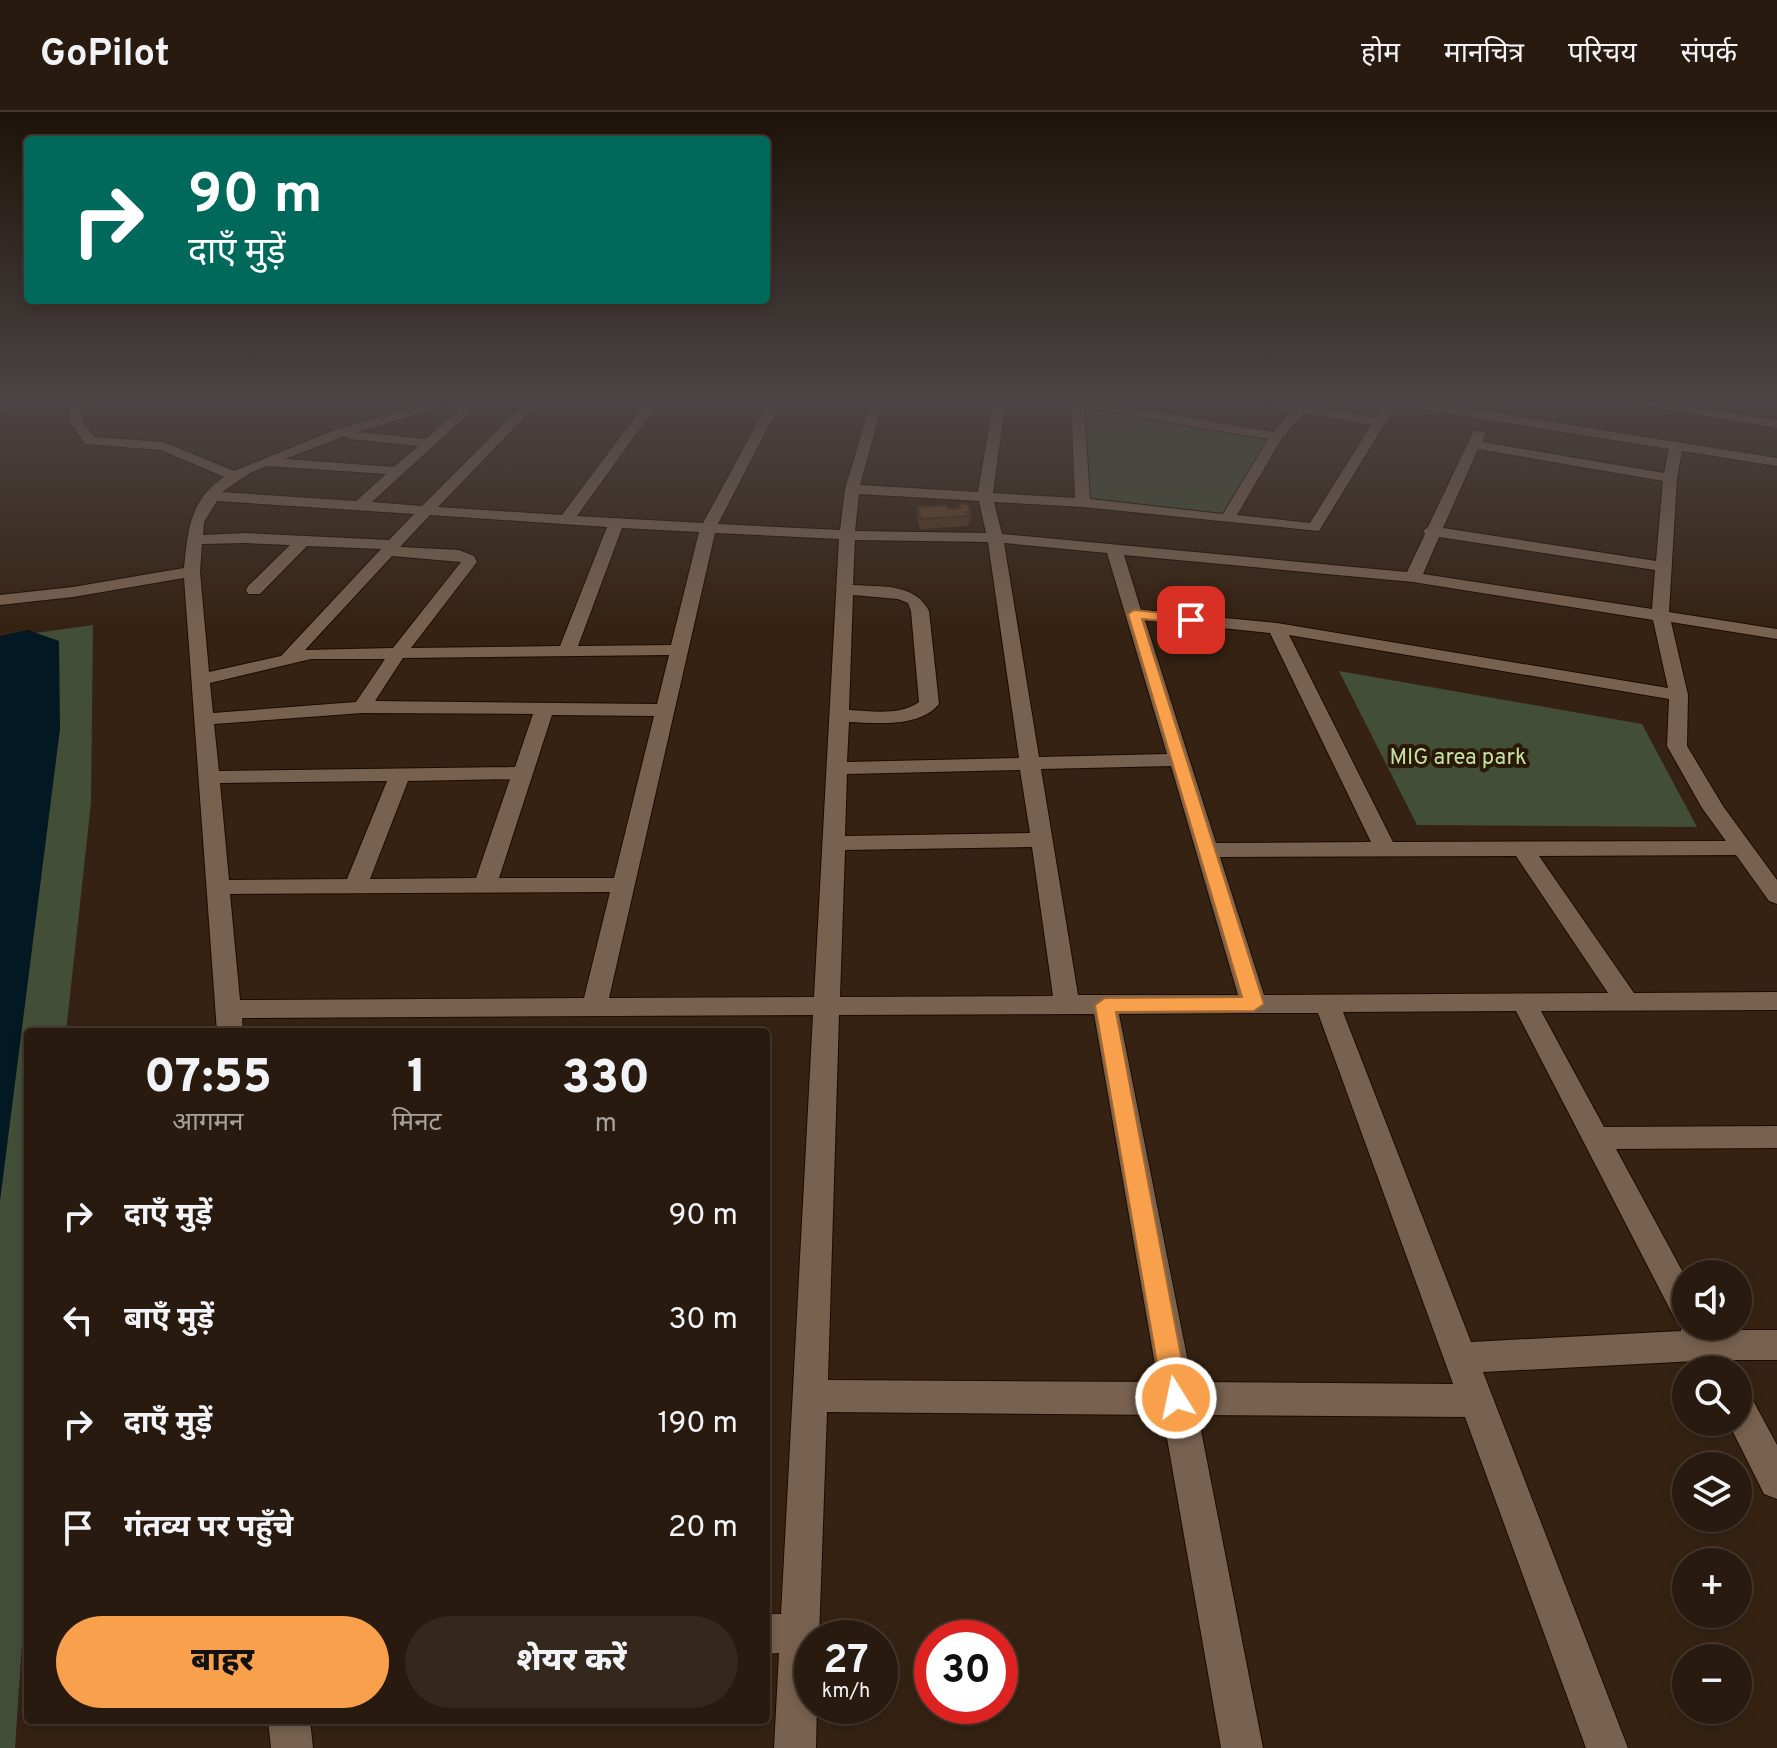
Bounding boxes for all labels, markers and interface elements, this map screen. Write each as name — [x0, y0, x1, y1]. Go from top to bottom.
text: GoPilot — [40, 31, 170, 80]
text: होम — [1361, 37, 1400, 73]
text: मानचित्र — [1444, 37, 1524, 73]
text: परिचय — [1568, 37, 1637, 73]
text: संपर्क — [1681, 37, 1737, 73]
text: 90 m — [188, 162, 323, 232]
icon: right — [56, 168, 160, 272]
text: दाएँ मुड़ें — [188, 231, 286, 277]
pin — [1157, 586, 1225, 654]
icon: arrive — [1169, 598, 1213, 642]
park label: MIG area park — [1389, 745, 1527, 772]
text: 07:55 — [144, 1049, 272, 1109]
text: 1 — [407, 1049, 427, 1109]
text: 330 — [562, 1050, 650, 1110]
text: आगमन — [172, 1107, 244, 1140]
text: मिनट — [392, 1107, 442, 1140]
text: m — [595, 1108, 617, 1141]
icon: right — [56, 1194, 100, 1238]
text: दाएँ मुड़ें — [124, 1198, 212, 1235]
text: 90 m — [669, 1198, 738, 1235]
map controls — [1672, 1260, 1752, 1724]
button: sound — [1672, 1260, 1752, 1340]
icon: left — [56, 1298, 100, 1342]
text: बाएँ मुड़ें — [124, 1302, 214, 1339]
text: 30 m — [669, 1302, 738, 1339]
position arrow — [1134, 1356, 1218, 1440]
button: search — [1672, 1356, 1752, 1436]
icon: right — [56, 1402, 100, 1446]
text: दाएँ मुड़ें — [124, 1406, 212, 1443]
text: 190 m — [657, 1406, 738, 1443]
button: layers — [1672, 1452, 1752, 1532]
icon: arrive — [56, 1506, 100, 1550]
text: गंतव्य पर पहुँचे — [124, 1510, 293, 1547]
text: 20 m — [668, 1510, 738, 1547]
button: + — [1672, 1548, 1752, 1628]
button: बाहर — [56, 1616, 389, 1708]
button: शेयर करें — [405, 1616, 738, 1708]
speed limit sign: 30 — [914, 1620, 1018, 1724]
text: 27 — [823, 1637, 869, 1687]
button: − — [1672, 1644, 1752, 1724]
text: km/h — [822, 1679, 870, 1705]

